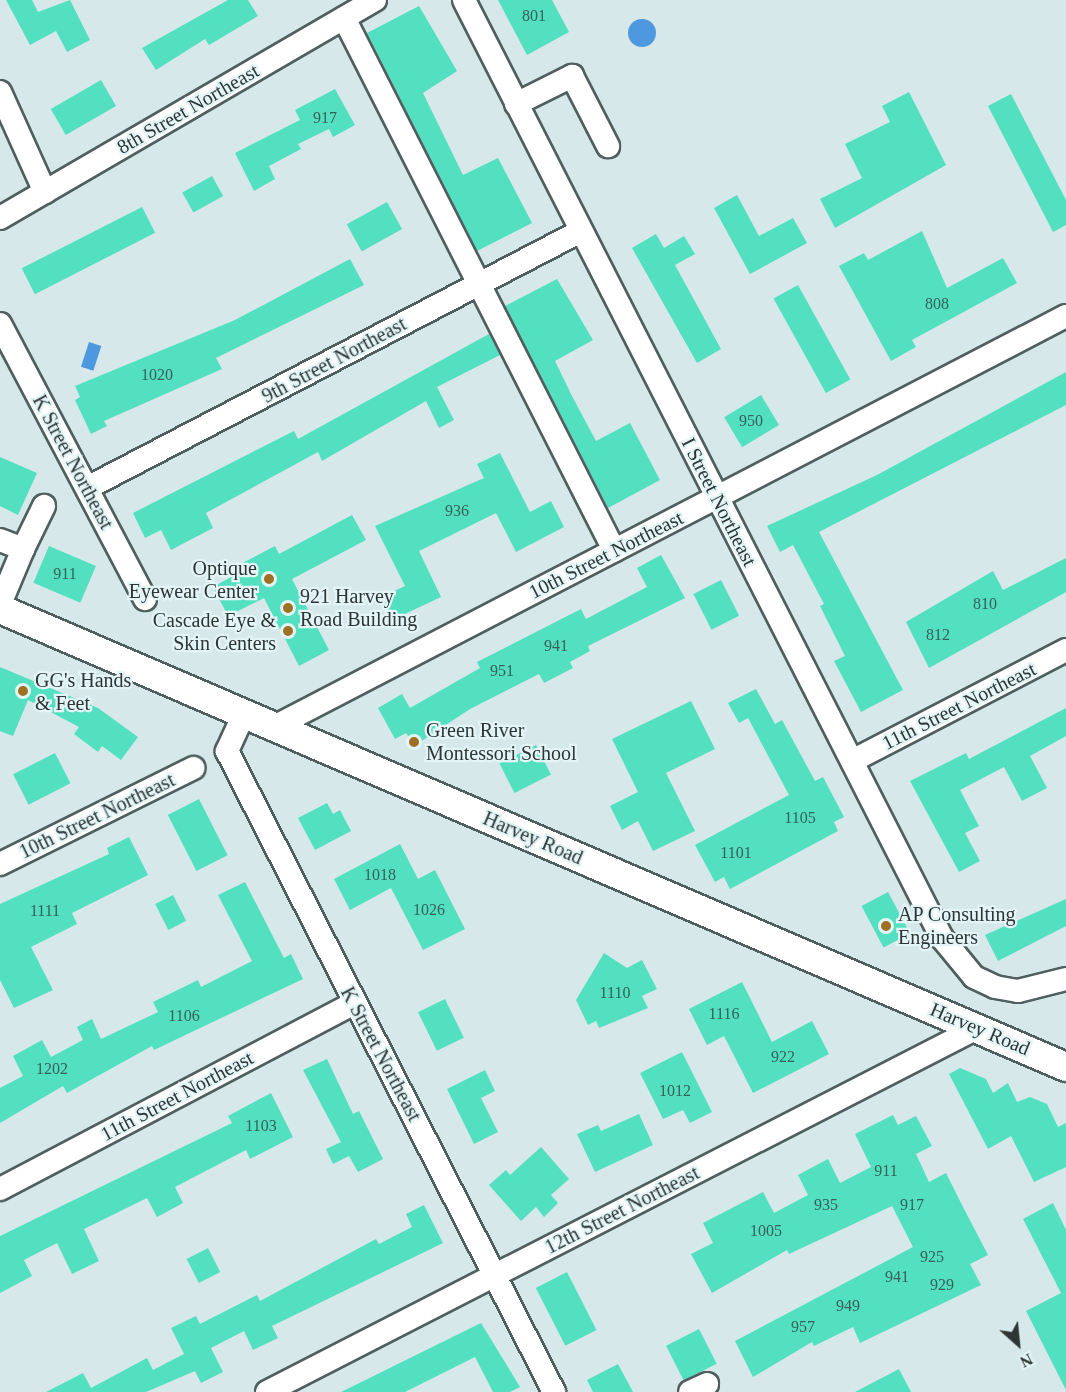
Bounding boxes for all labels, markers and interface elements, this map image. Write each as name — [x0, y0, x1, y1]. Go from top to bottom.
house number: 801 — [522, 6, 546, 26]
street label: 8th Street Northeast — [113, 59, 263, 159]
house number: 917 — [313, 108, 337, 128]
house number: 808 — [925, 294, 949, 314]
street label: 9th Street Northeast — [258, 312, 410, 408]
house number: 1020 — [141, 365, 173, 385]
street label: K Street Northeast — [27, 391, 119, 533]
house number: 950 — [739, 411, 763, 431]
street label: I Street Northeast — [676, 434, 762, 570]
house number: 936 — [445, 501, 469, 521]
street label: 10th Street Northeast — [525, 506, 687, 604]
place label: Optique Eyewear Center — [129, 556, 257, 603]
house number: 911 — [53, 564, 77, 584]
marker: Optique Eyewear Center — [262, 572, 276, 586]
place label: 921 Harvey Road Building — [300, 584, 417, 631]
house number: 810 — [973, 594, 997, 614]
marker: 921 Harvey Road Building — [281, 601, 295, 615]
place label: Cascade Eye & Skin Centers — [153, 608, 276, 655]
marker: Cascade Eye & Skin Centers — [281, 624, 295, 638]
house number: 812 — [926, 625, 950, 645]
house number: 941 — [544, 636, 568, 656]
street label: 11th Street Northeast — [878, 657, 1040, 755]
house number: 951 — [490, 661, 514, 681]
place label: GG's Hands & Feet — [35, 668, 131, 715]
marker: GG's Hands & Feet — [16, 684, 30, 698]
place label: Green River Montessori School — [426, 718, 577, 765]
marker: Green River Montessori School — [407, 735, 421, 749]
street label: 10th Street Northeast — [15, 768, 179, 864]
street label: Harvey Road — [479, 806, 587, 870]
house number: 1105 — [784, 808, 816, 828]
house number: 1101 — [720, 843, 752, 863]
house number: 1018 — [364, 865, 396, 885]
house number: 1026 — [413, 900, 445, 920]
house number: 1111 — [30, 901, 60, 921]
place label: AP Consulting Engineers — [898, 903, 1016, 950]
marker: AP Consulting Engineers — [879, 919, 893, 933]
street label: K Street Northeast — [335, 983, 427, 1125]
house number: 1110 — [600, 983, 630, 1003]
street label: Harvey Road — [926, 997, 1034, 1061]
house number: 1116 — [709, 1004, 739, 1024]
house number: 1106 — [168, 1006, 200, 1026]
street label: 11th Street Northeast — [97, 1046, 257, 1146]
house number: 922 — [771, 1047, 795, 1067]
house number: 1202 — [36, 1059, 68, 1079]
house number: 1012 — [659, 1081, 691, 1101]
house number: 1103 — [245, 1116, 277, 1136]
street label: 12th Street Northeast — [541, 1161, 703, 1259]
house number: 911 — [874, 1161, 898, 1181]
house number: 935 — [814, 1195, 838, 1215]
house number: 917 — [900, 1195, 924, 1215]
house number: 1005 — [750, 1221, 782, 1241]
house number: 925 — [920, 1247, 944, 1267]
house number: 941 — [885, 1267, 909, 1287]
house number: 929 — [930, 1275, 954, 1295]
house number: 949 — [836, 1296, 860, 1316]
north arrow — [988, 1314, 1048, 1374]
house number: 957 — [791, 1317, 815, 1337]
text: N — [1017, 1350, 1035, 1371]

